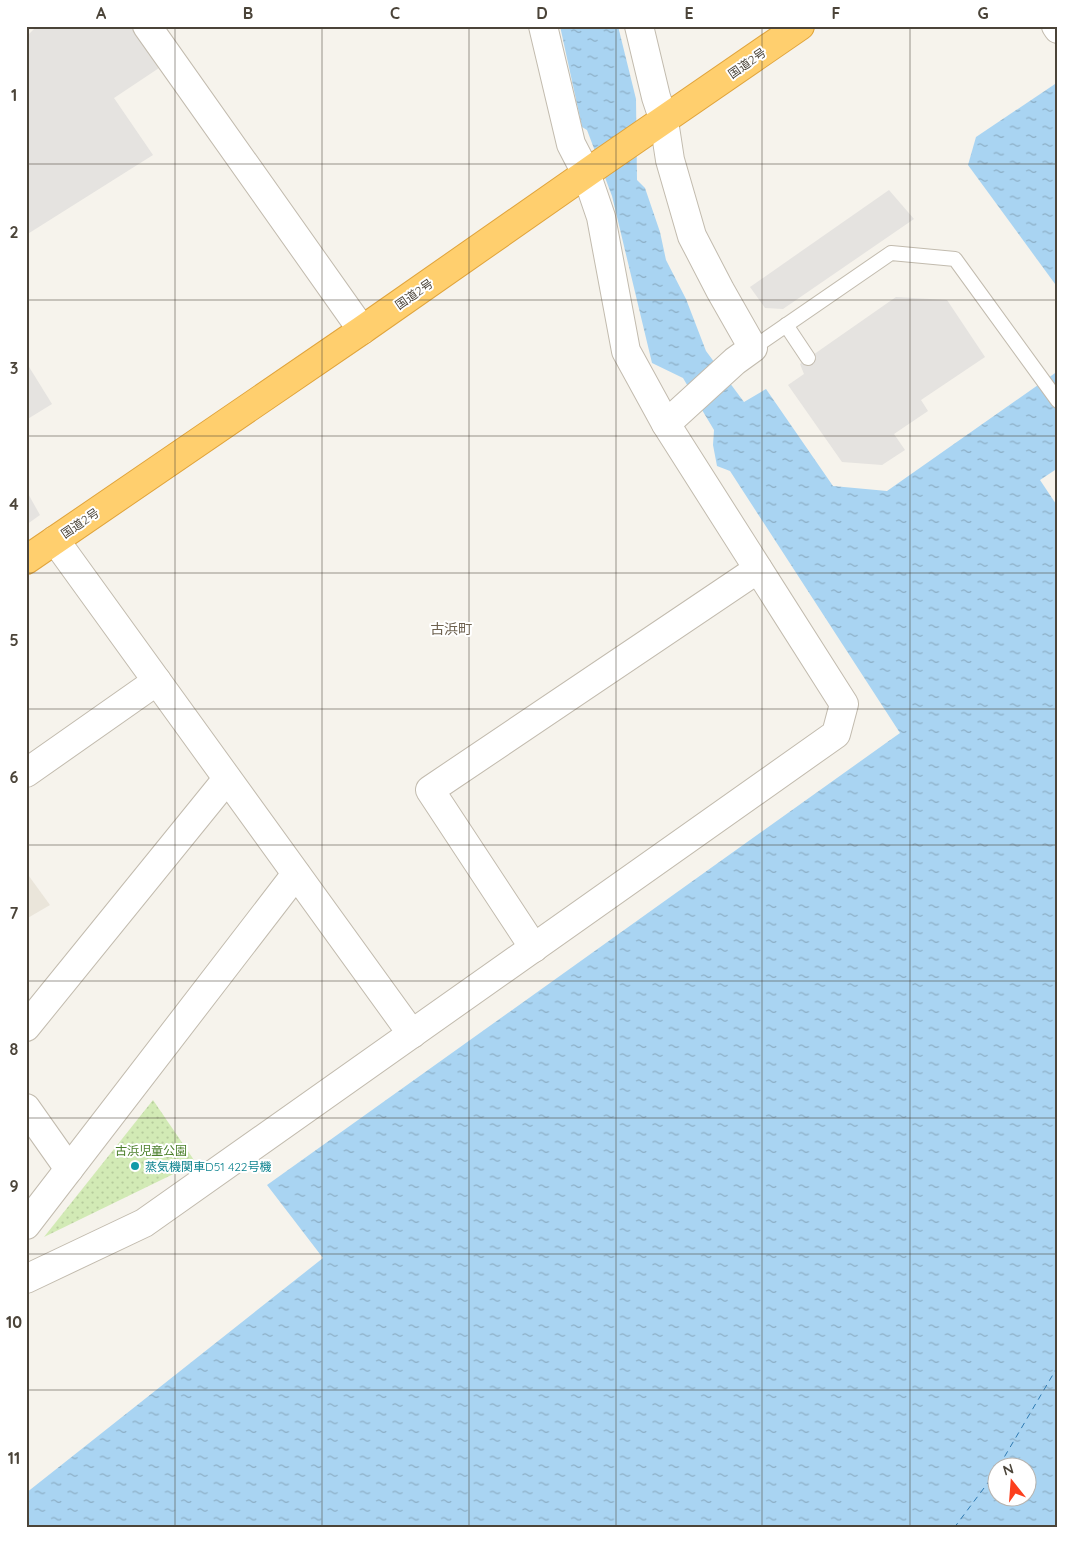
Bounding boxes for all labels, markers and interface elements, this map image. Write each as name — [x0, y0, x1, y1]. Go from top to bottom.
text: A — [96, 3, 107, 23]
text: B — [243, 3, 253, 23]
text: C — [390, 3, 400, 23]
text: D — [536, 3, 548, 23]
text: E — [684, 3, 694, 23]
text: F — [832, 3, 841, 23]
text: G — [977, 3, 989, 23]
street label: 国道2号 — [725, 45, 769, 81]
text: 1 — [11, 85, 17, 105]
text: 2 — [9, 222, 19, 242]
street label: 国道2号 — [392, 276, 436, 312]
text: 3 — [10, 358, 18, 378]
text: 4 — [9, 494, 19, 514]
street label: 国道2号 — [58, 505, 102, 541]
district label: 古浜町 — [430, 620, 472, 638]
text: 5 — [9, 630, 19, 650]
text: 6 — [10, 767, 19, 787]
text: 7 — [10, 903, 19, 923]
text: 8 — [10, 1039, 19, 1059]
park label: 古浜児童公園 — [115, 1143, 187, 1158]
place label: 蒸気機関車D51 422号機 — [145, 1159, 272, 1174]
marker: 蒸気機関車D51 422号機 — [129, 1160, 141, 1172]
text: 9 — [9, 1176, 19, 1196]
text: 10 — [6, 1312, 22, 1332]
text: 11 — [8, 1448, 20, 1468]
north arrow — [986, 1456, 1036, 1506]
text: N — [1001, 1459, 1016, 1480]

